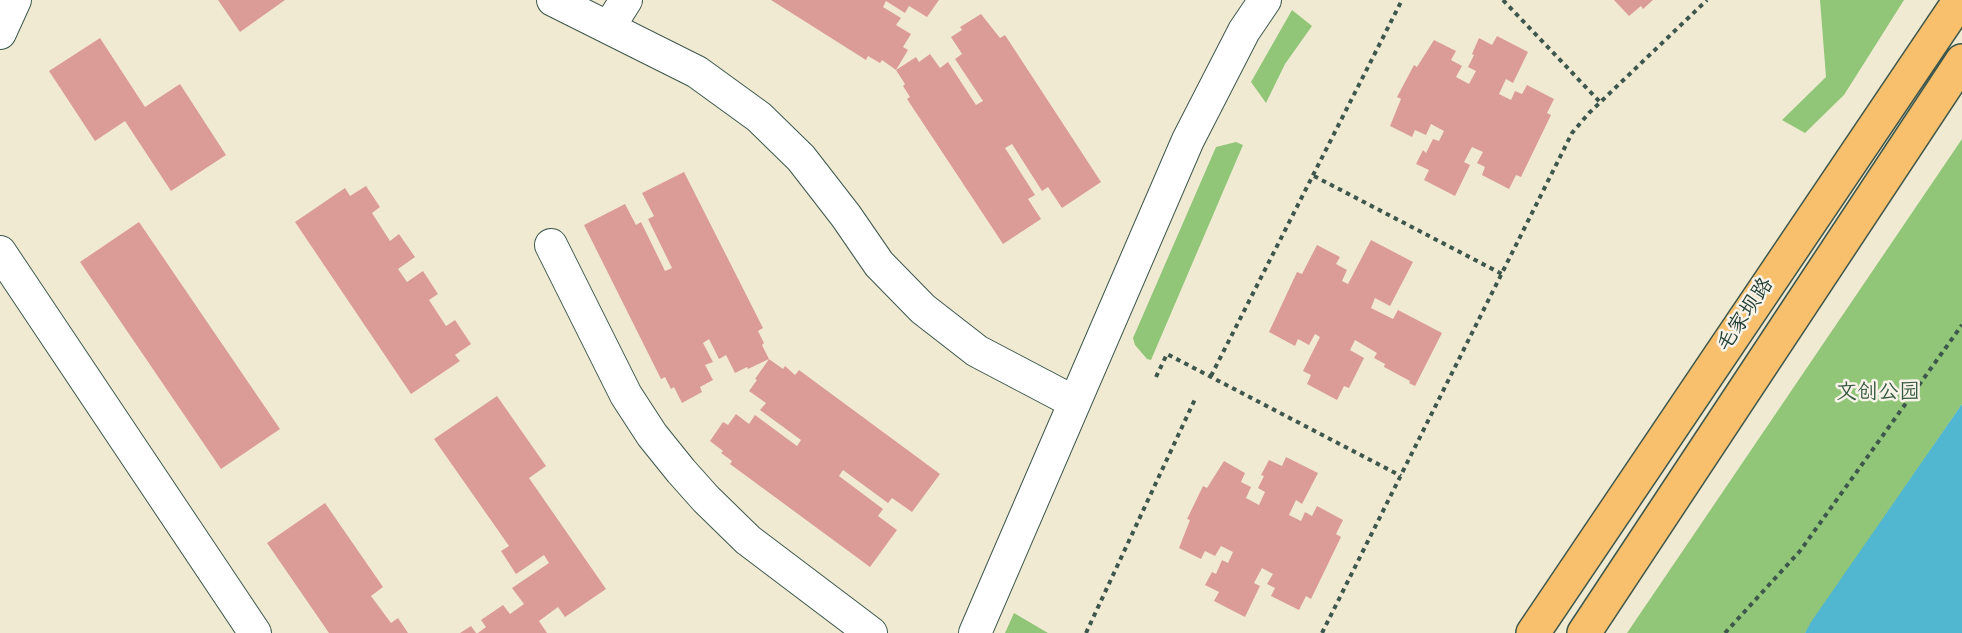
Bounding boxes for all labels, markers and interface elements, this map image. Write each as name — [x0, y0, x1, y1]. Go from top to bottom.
street label: 毛家坝路 — [1713, 274, 1781, 358]
park label: 文创公园 — [1836, 382, 1920, 408]

